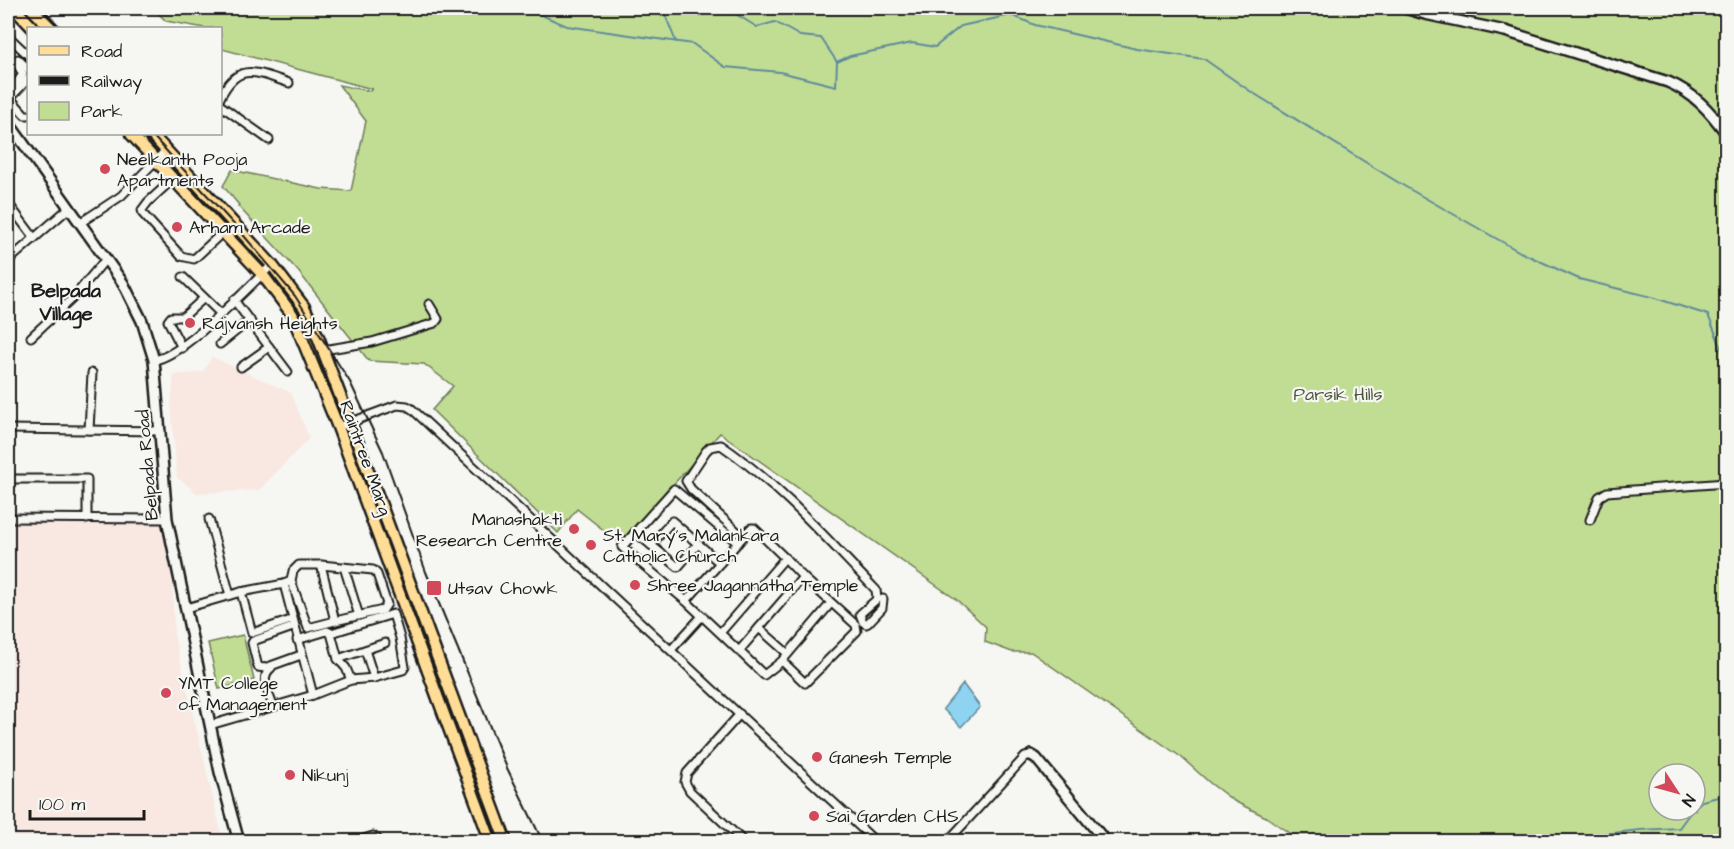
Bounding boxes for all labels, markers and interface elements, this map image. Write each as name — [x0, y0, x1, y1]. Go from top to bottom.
legend — [27, 27, 222, 135]
text: Road — [81, 39, 122, 64]
text: Railway — [81, 69, 142, 95]
text: Park — [81, 99, 123, 124]
place label: Neelkanth Pooja Apartments — [117, 147, 247, 193]
marker: Neelkanth Pooja Apartments — [98, 162, 112, 176]
place label: Arham Arcade — [189, 215, 311, 240]
marker: Arham Arcade — [170, 220, 184, 234]
district label: Belpada Village — [31, 277, 102, 329]
place label: Rajvansh Heights — [202, 311, 338, 337]
marker: Rajvansh Heights — [183, 316, 197, 330]
park label: Parsik Hills — [1294, 382, 1382, 407]
street label: Raintree Marg — [332, 397, 398, 520]
street label: Belpada Road — [130, 408, 165, 522]
place label: Manashakti Research Centre — [416, 507, 562, 553]
marker: Manashakti Research Centre — [567, 522, 581, 536]
place label: St. Mary's Malankara Catholic Church — [603, 523, 779, 569]
marker: St. Mary's Malankara Catholic Church — [584, 538, 598, 552]
place label: Shree Jagannatha Temple — [647, 573, 859, 599]
place label: Utsav Chowk — [448, 576, 558, 601]
marker: Shree Jagannatha Temple — [628, 578, 642, 592]
marker: Utsav Chowk — [425, 579, 443, 597]
place label: YMT College of Management — [178, 671, 308, 718]
marker: YMT College of Management — [159, 686, 173, 700]
place label: Ganesh Temple — [829, 745, 952, 770]
marker: Ganesh Temple — [810, 750, 824, 764]
north arrow — [1647, 762, 1707, 822]
place label: Nikunj — [302, 763, 349, 788]
marker: Nikunj — [283, 768, 297, 782]
scale bar — [30, 783, 144, 821]
text: N — [1676, 790, 1700, 811]
text: 100 m — [39, 792, 85, 817]
place label: Sai Garden CHS — [826, 804, 959, 829]
marker: Sai Garden CHS — [807, 809, 821, 823]

